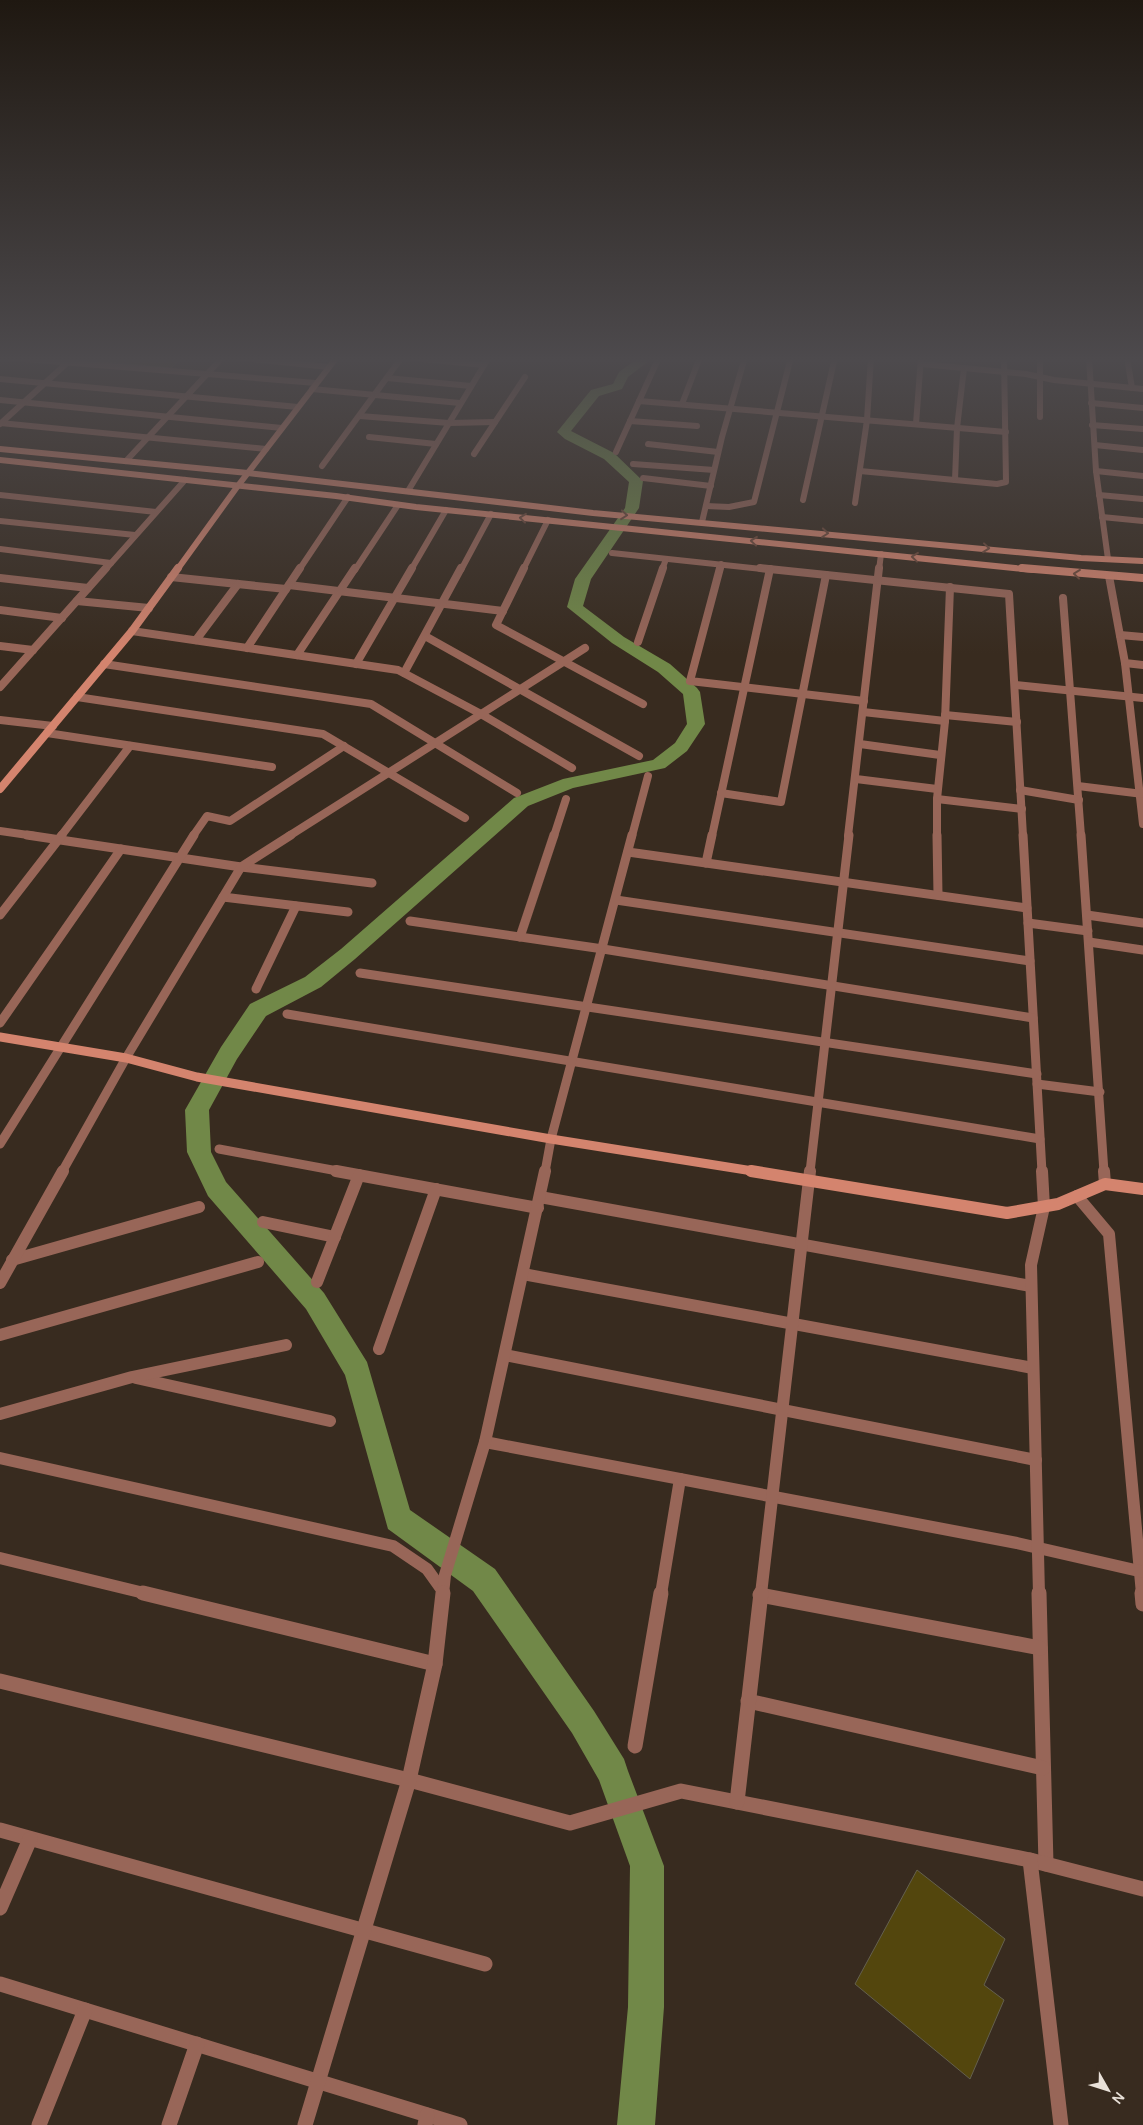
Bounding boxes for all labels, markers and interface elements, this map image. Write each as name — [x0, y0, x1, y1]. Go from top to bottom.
one-way arrow — [620, 509, 628, 520]
one-way arrow — [518, 512, 526, 523]
one-way arrow — [821, 527, 829, 538]
one-way arrow — [749, 536, 757, 547]
one-way arrow — [983, 542, 991, 553]
one-way arrow — [911, 552, 919, 563]
one-way arrow — [1073, 569, 1081, 580]
north arrow — [1083, 2065, 1133, 2115]
text: N — [1108, 2089, 1129, 2108]

